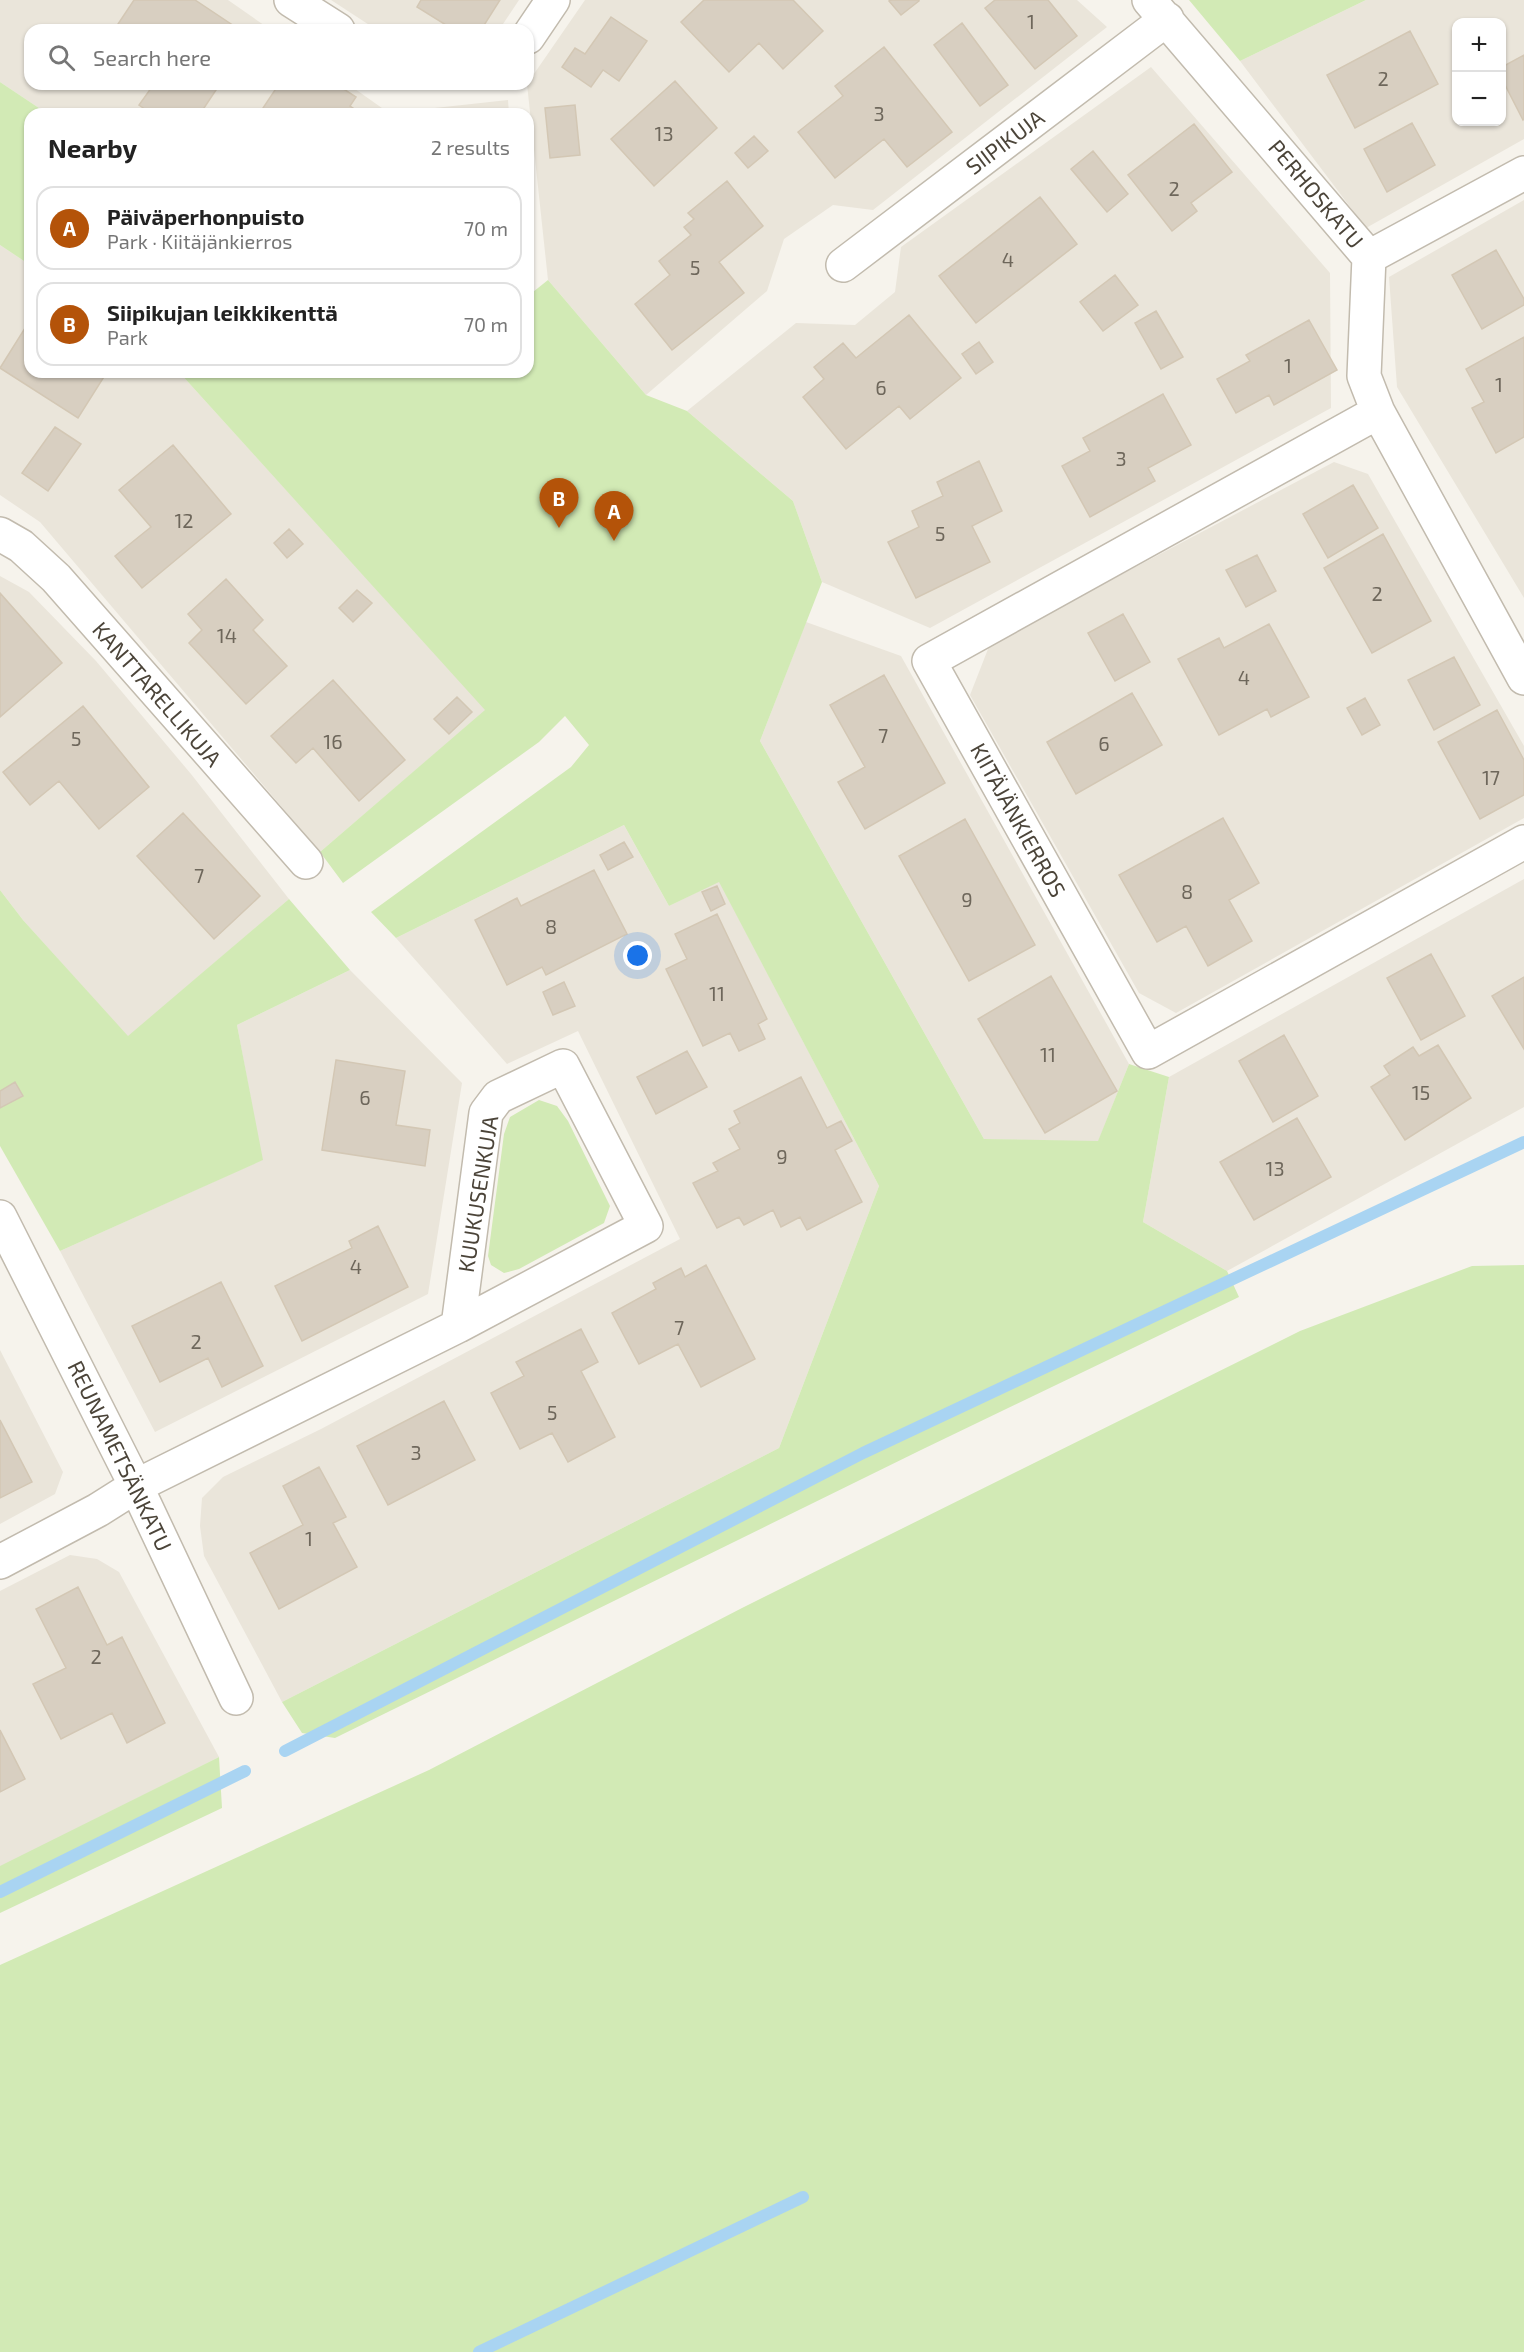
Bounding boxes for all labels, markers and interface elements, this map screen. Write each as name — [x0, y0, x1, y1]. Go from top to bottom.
house number: 1 — [1027, 9, 1035, 33]
map controls — [1452, 18, 1506, 126]
button: + — [1452, 18, 1506, 72]
search box — [24, 24, 534, 90]
icon: search — [45, 41, 78, 74]
text: Search here — [93, 44, 211, 70]
house number: 2 — [1377, 66, 1389, 90]
button: − — [1452, 72, 1506, 126]
house number: 3 — [873, 101, 885, 125]
street label: SIIPIKUJA — [960, 103, 1049, 179]
house number: 13 — [654, 121, 674, 145]
text: Nearby — [48, 132, 137, 163]
street label: PERHOSKATU — [1264, 134, 1370, 253]
text: 2 results — [431, 135, 510, 159]
house number: 2 — [1168, 176, 1180, 200]
text: Päiväperhonpuisto — [107, 203, 304, 229]
text: A — [63, 216, 76, 240]
text: 70 m — [464, 216, 508, 240]
text: Park · Kiitäjänkierros — [107, 229, 292, 253]
house number: 4 — [1002, 247, 1014, 271]
house number: 5 — [690, 255, 700, 279]
text: Siipikujan leikkikenttä — [107, 299, 338, 325]
text: B — [63, 312, 76, 336]
text: 70 m — [464, 312, 508, 336]
text: Park — [107, 325, 148, 349]
house number: 1 — [1284, 353, 1292, 377]
house number: 1 — [1495, 372, 1503, 396]
house number: 6 — [875, 375, 887, 399]
house number: 3 — [1115, 446, 1127, 470]
pin: B — [540, 478, 578, 528]
pin: A — [594, 492, 634, 541]
house number: 12 — [174, 508, 194, 532]
house number: 5 — [935, 521, 945, 545]
house number: 2 — [1371, 581, 1383, 605]
street label: KANTTARELLIKUJA — [88, 616, 228, 771]
house number: 14 — [217, 623, 237, 647]
house number: 4 — [1238, 665, 1250, 689]
house number: 7 — [878, 723, 888, 747]
house number: 5 — [71, 726, 81, 750]
house number: 16 — [323, 729, 343, 753]
house number: 6 — [1098, 731, 1110, 755]
street label: KIITÄJÄNKIERROS — [966, 738, 1072, 901]
house number: 17 — [1482, 765, 1500, 789]
house number: 7 — [194, 863, 204, 887]
house number: 8 — [1181, 879, 1193, 903]
house number: 9 — [961, 887, 973, 911]
house number: 8 — [545, 914, 557, 938]
your location — [623, 941, 652, 970]
house number: 11 — [709, 981, 725, 1005]
house number: 11 — [1040, 1042, 1056, 1066]
house number: 15 — [1412, 1080, 1430, 1104]
house number: 6 — [359, 1085, 371, 1109]
street label: KUUKUSENKUJA — [452, 1113, 502, 1274]
house number: 9 — [776, 1144, 788, 1168]
house number: 13 — [1265, 1156, 1285, 1180]
house number: 4 — [350, 1254, 362, 1278]
house number: 7 — [674, 1315, 684, 1339]
house number: 2 — [190, 1329, 202, 1353]
street label: REUNAMETSÄNKATU — [64, 1356, 178, 1555]
house number: 5 — [547, 1400, 557, 1424]
house number: 3 — [410, 1440, 422, 1464]
house number: 1 — [305, 1526, 313, 1550]
house number: 2 — [90, 1644, 102, 1668]

